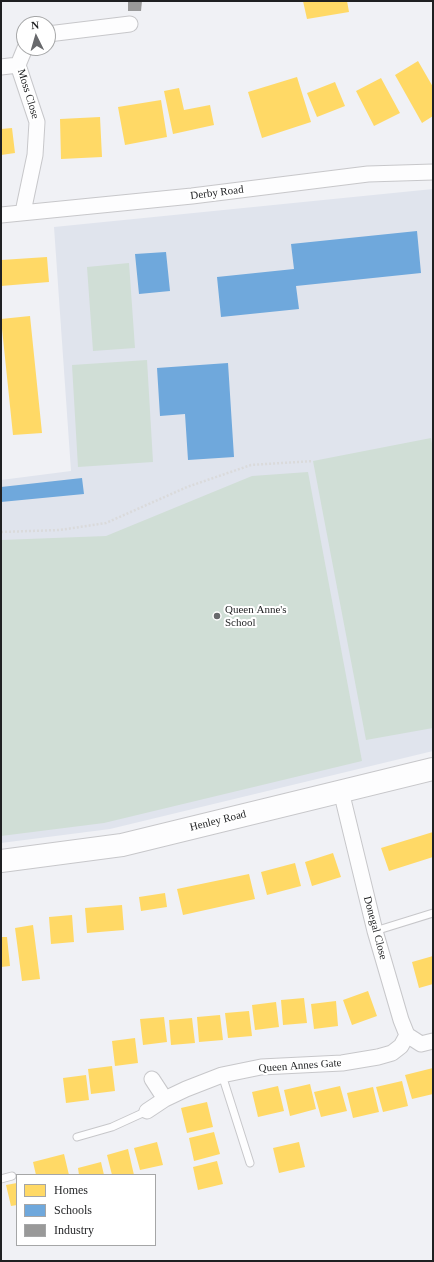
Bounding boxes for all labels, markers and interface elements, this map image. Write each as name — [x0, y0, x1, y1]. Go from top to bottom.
north arrow — [16, 16, 56, 56]
text: N — [31, 19, 40, 31]
street label: Moss Close — [14, 67, 42, 121]
street label: Derby Road — [190, 183, 244, 203]
place label: Queen Anne's School — [225, 603, 287, 629]
marker: Queen Anne's School — [212, 611, 222, 621]
street label: Henley Road — [188, 808, 248, 834]
street label: Donegal Close — [360, 895, 390, 961]
street label: Queen Annes Gate — [258, 1057, 342, 1075]
legend — [16, 1174, 156, 1246]
text: Homes — [54, 1183, 88, 1197]
text: Schools — [54, 1203, 92, 1217]
text: Industry — [54, 1223, 94, 1237]

